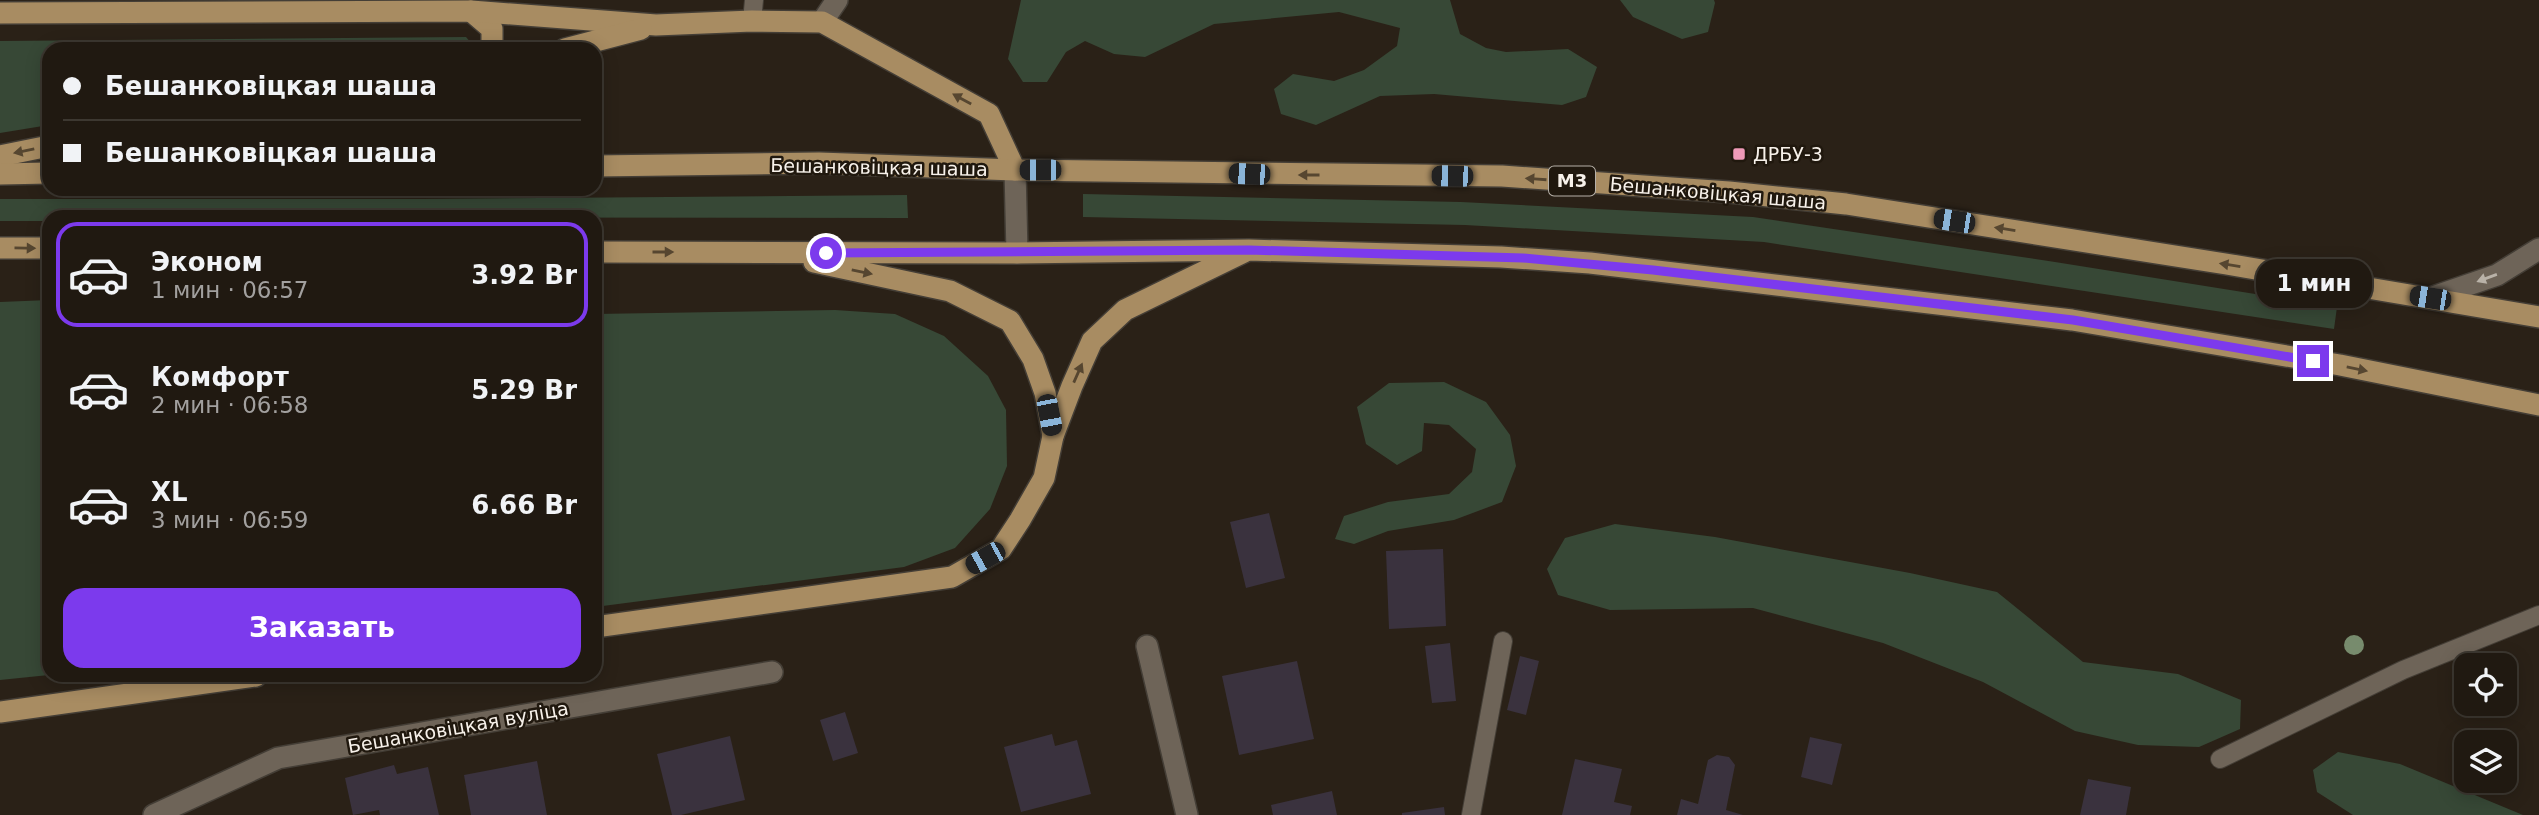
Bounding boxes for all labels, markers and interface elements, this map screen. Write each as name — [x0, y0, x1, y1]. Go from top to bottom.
text: Бешанковіцкая шаша — [105, 71, 437, 101]
one-way arrow — [952, 93, 972, 105]
text: Бешанковіцкая шаша — [105, 138, 437, 168]
place label: ДРБУ-3 — [1753, 143, 1823, 165]
one-way arrow — [13, 146, 35, 157]
marker: ДРБУ-3 — [1731, 146, 1747, 162]
street label: Бешанковіцкая шаша — [770, 154, 988, 180]
car — [1020, 160, 1062, 181]
car — [1228, 163, 1271, 185]
car — [1431, 165, 1474, 187]
road number: М3 — [1549, 166, 1595, 196]
one-way arrow — [1297, 169, 1319, 181]
one-way arrow — [1525, 173, 1547, 184]
street label: Бешанковіцкая шаша — [1609, 173, 1827, 213]
car — [1932, 207, 1977, 235]
one-way arrow — [1994, 223, 2016, 234]
route start — [810, 237, 842, 269]
one-way arrow — [14, 242, 36, 254]
icon: car — [67, 243, 130, 306]
one-way arrow — [652, 246, 674, 258]
text: Эконом — [151, 247, 263, 277]
one-way arrow — [2219, 259, 2241, 270]
text: 3.92 Br — [471, 260, 577, 290]
callout: 1 мин — [2255, 260, 2371, 308]
one-way arrow — [851, 267, 873, 278]
text: 1 мин — [2277, 270, 2351, 296]
one-way arrow — [2476, 273, 2497, 284]
text: 1 мин · 06:57 — [151, 277, 309, 303]
car — [2408, 284, 2453, 312]
route end — [2297, 345, 2329, 377]
icon: car — [67, 358, 130, 421]
text: Комфорт — [151, 362, 289, 392]
one-way arrow — [1072, 363, 1084, 383]
one-way arrow — [2346, 363, 2368, 374]
text: 5.29 Br — [471, 375, 577, 405]
text: 2 мин · 06:58 — [151, 392, 309, 418]
car — [1035, 392, 1064, 438]
icon: car — [67, 473, 130, 536]
text: XL — [151, 477, 188, 507]
text: 6.66 Br — [471, 490, 577, 520]
text: 3 мин · 06:59 — [151, 507, 309, 533]
car — [962, 539, 1009, 577]
button: Заказать — [63, 588, 581, 668]
map controls — [2454, 653, 2517, 793]
button: locate — [2454, 653, 2517, 716]
street label: Бешанковіцкая вуліца — [346, 697, 570, 757]
button: layers — [2454, 730, 2517, 793]

